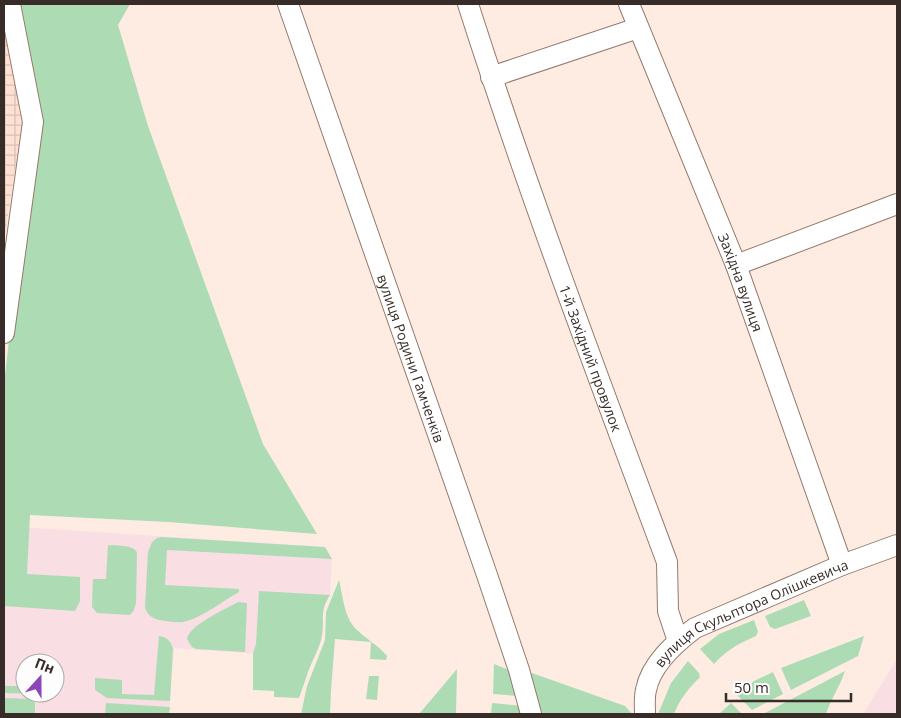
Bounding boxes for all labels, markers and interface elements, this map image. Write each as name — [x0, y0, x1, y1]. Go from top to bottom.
street label: Західна вулиця — [714, 230, 768, 334]
street label: вулиця Родини Гамченків — [373, 272, 449, 445]
street label: 1-й Західний провулок — [556, 282, 627, 435]
street label: вулиця Скульптора Олішкевича — [649, 554, 850, 670]
north arrow — [15, 653, 65, 703]
text: Пн — [32, 653, 57, 678]
scale bar — [726, 670, 851, 702]
text: 50 m — [734, 677, 769, 697]

